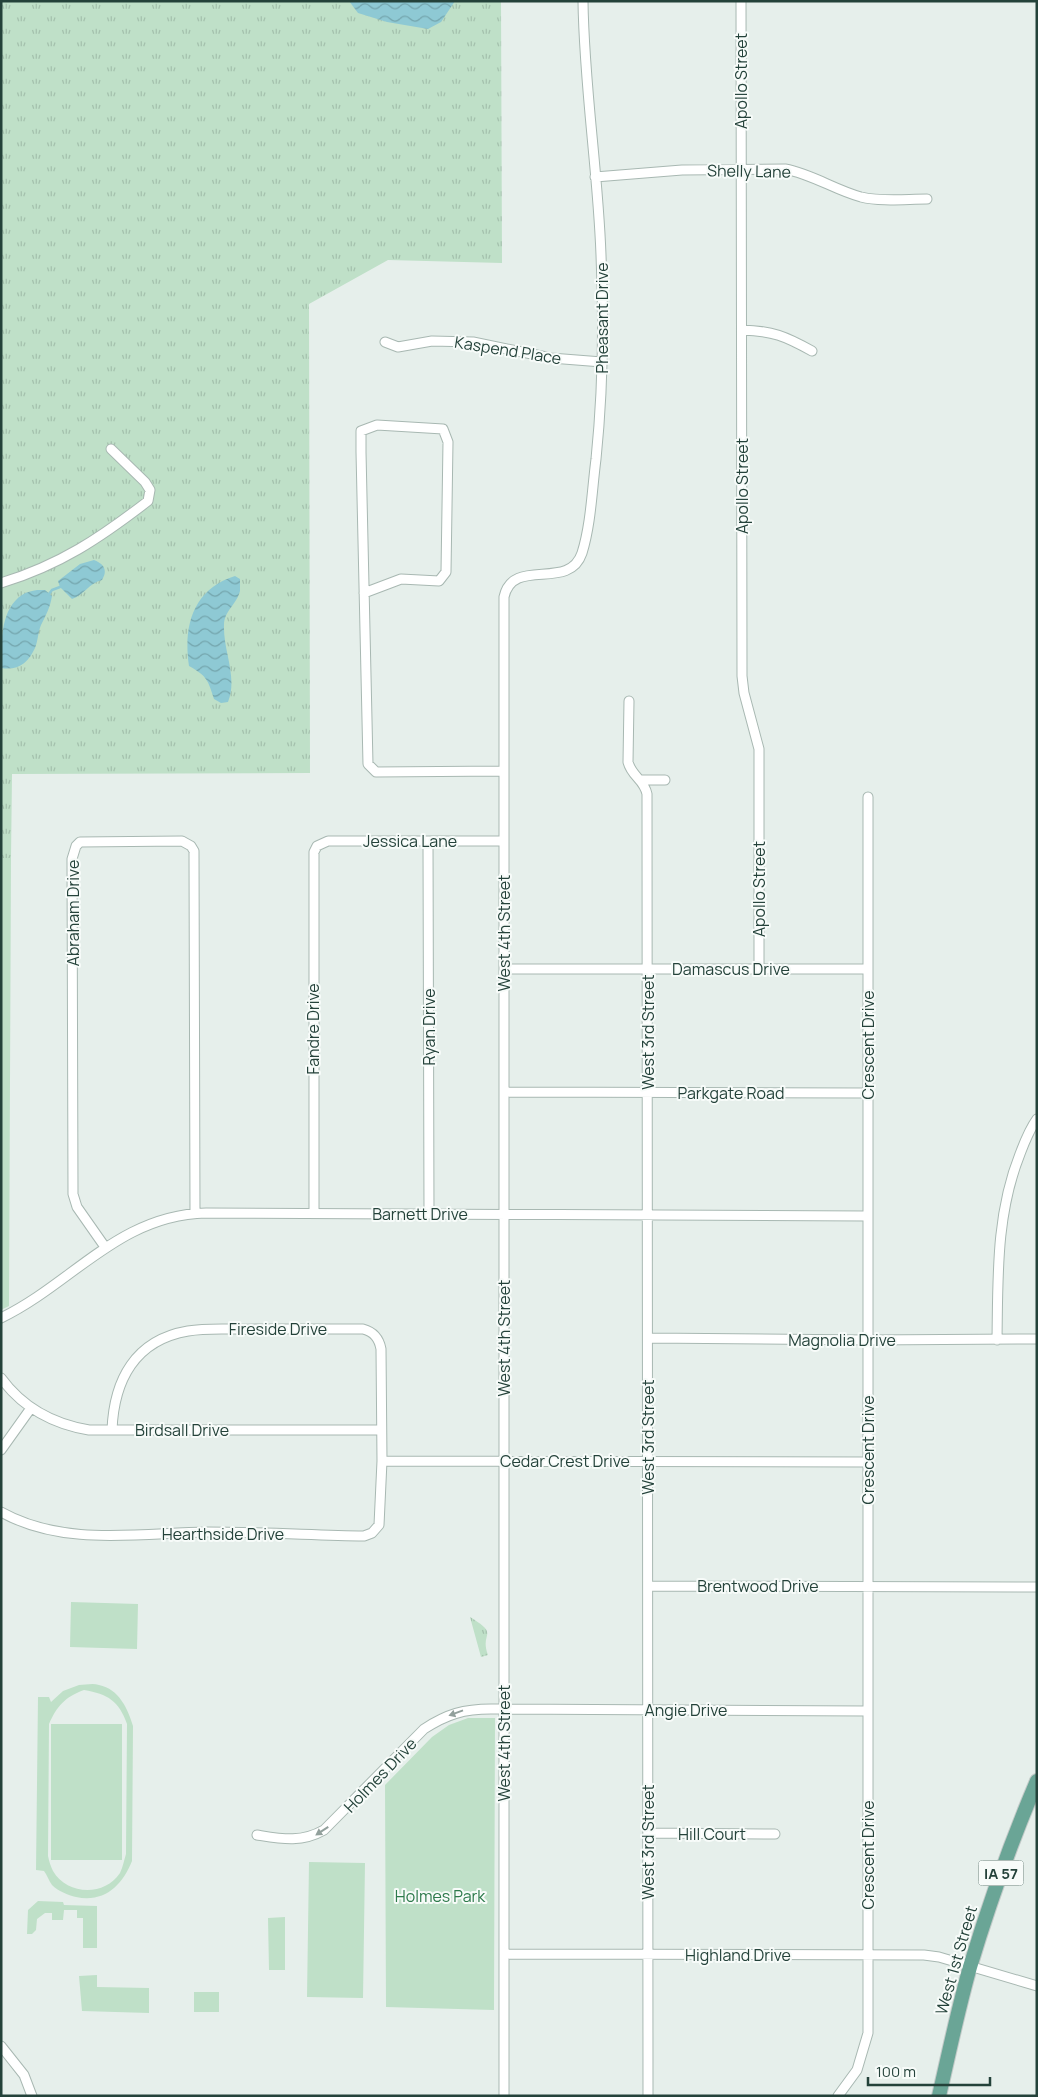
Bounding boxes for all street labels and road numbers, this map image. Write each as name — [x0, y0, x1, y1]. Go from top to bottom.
street label: Apollo Street — [730, 33, 752, 129]
street label: Shelly Lane — [707, 159, 791, 183]
street label: Pheasant Drive — [591, 262, 613, 374]
street label: Kaspend Place — [453, 331, 563, 369]
street label: Apollo Street — [731, 438, 753, 534]
street label: Jessica Lane — [363, 830, 457, 852]
street label: Apollo Street — [748, 841, 770, 937]
street label: Abraham Drive — [62, 860, 84, 966]
street label: West 4th Street — [493, 875, 515, 991]
street label: Damascus Drive — [672, 958, 790, 980]
street label: West 3rd Street — [637, 974, 659, 1090]
street label: Fandre Drive — [302, 983, 324, 1075]
street label: Ryan Drive — [418, 988, 440, 1066]
street label: Crescent Drive — [857, 990, 879, 1100]
street label: Parkgate Road — [678, 1082, 784, 1104]
street label: Barnett Drive — [372, 1203, 468, 1225]
street label: West 4th Street — [493, 1280, 515, 1396]
street label: Fireside Drive — [229, 1318, 327, 1340]
street label: Magnolia Drive — [788, 1329, 896, 1351]
street label: West 3rd Street — [637, 1379, 659, 1495]
street label: Crescent Drive — [857, 1395, 879, 1505]
street label: Birdsall Drive — [135, 1419, 229, 1441]
street label: Cedar Crest Drive — [500, 1450, 630, 1472]
street label: Hearthside Drive — [162, 1523, 284, 1545]
street label: Brentwood Drive — [697, 1575, 819, 1597]
street label: West 4th Street — [493, 1685, 515, 1801]
street label: Angie Drive — [645, 1699, 727, 1721]
street label: Holmes Drive — [339, 1733, 421, 1817]
street label: West 3rd Street — [637, 1784, 659, 1900]
street label: Crescent Drive — [857, 1800, 879, 1910]
street label: Hill Court — [678, 1823, 746, 1845]
road number: IA 57 — [978, 1860, 1024, 1886]
street label: West 1st Street — [930, 1903, 982, 2017]
street label: Highland Drive — [685, 1944, 791, 1966]

